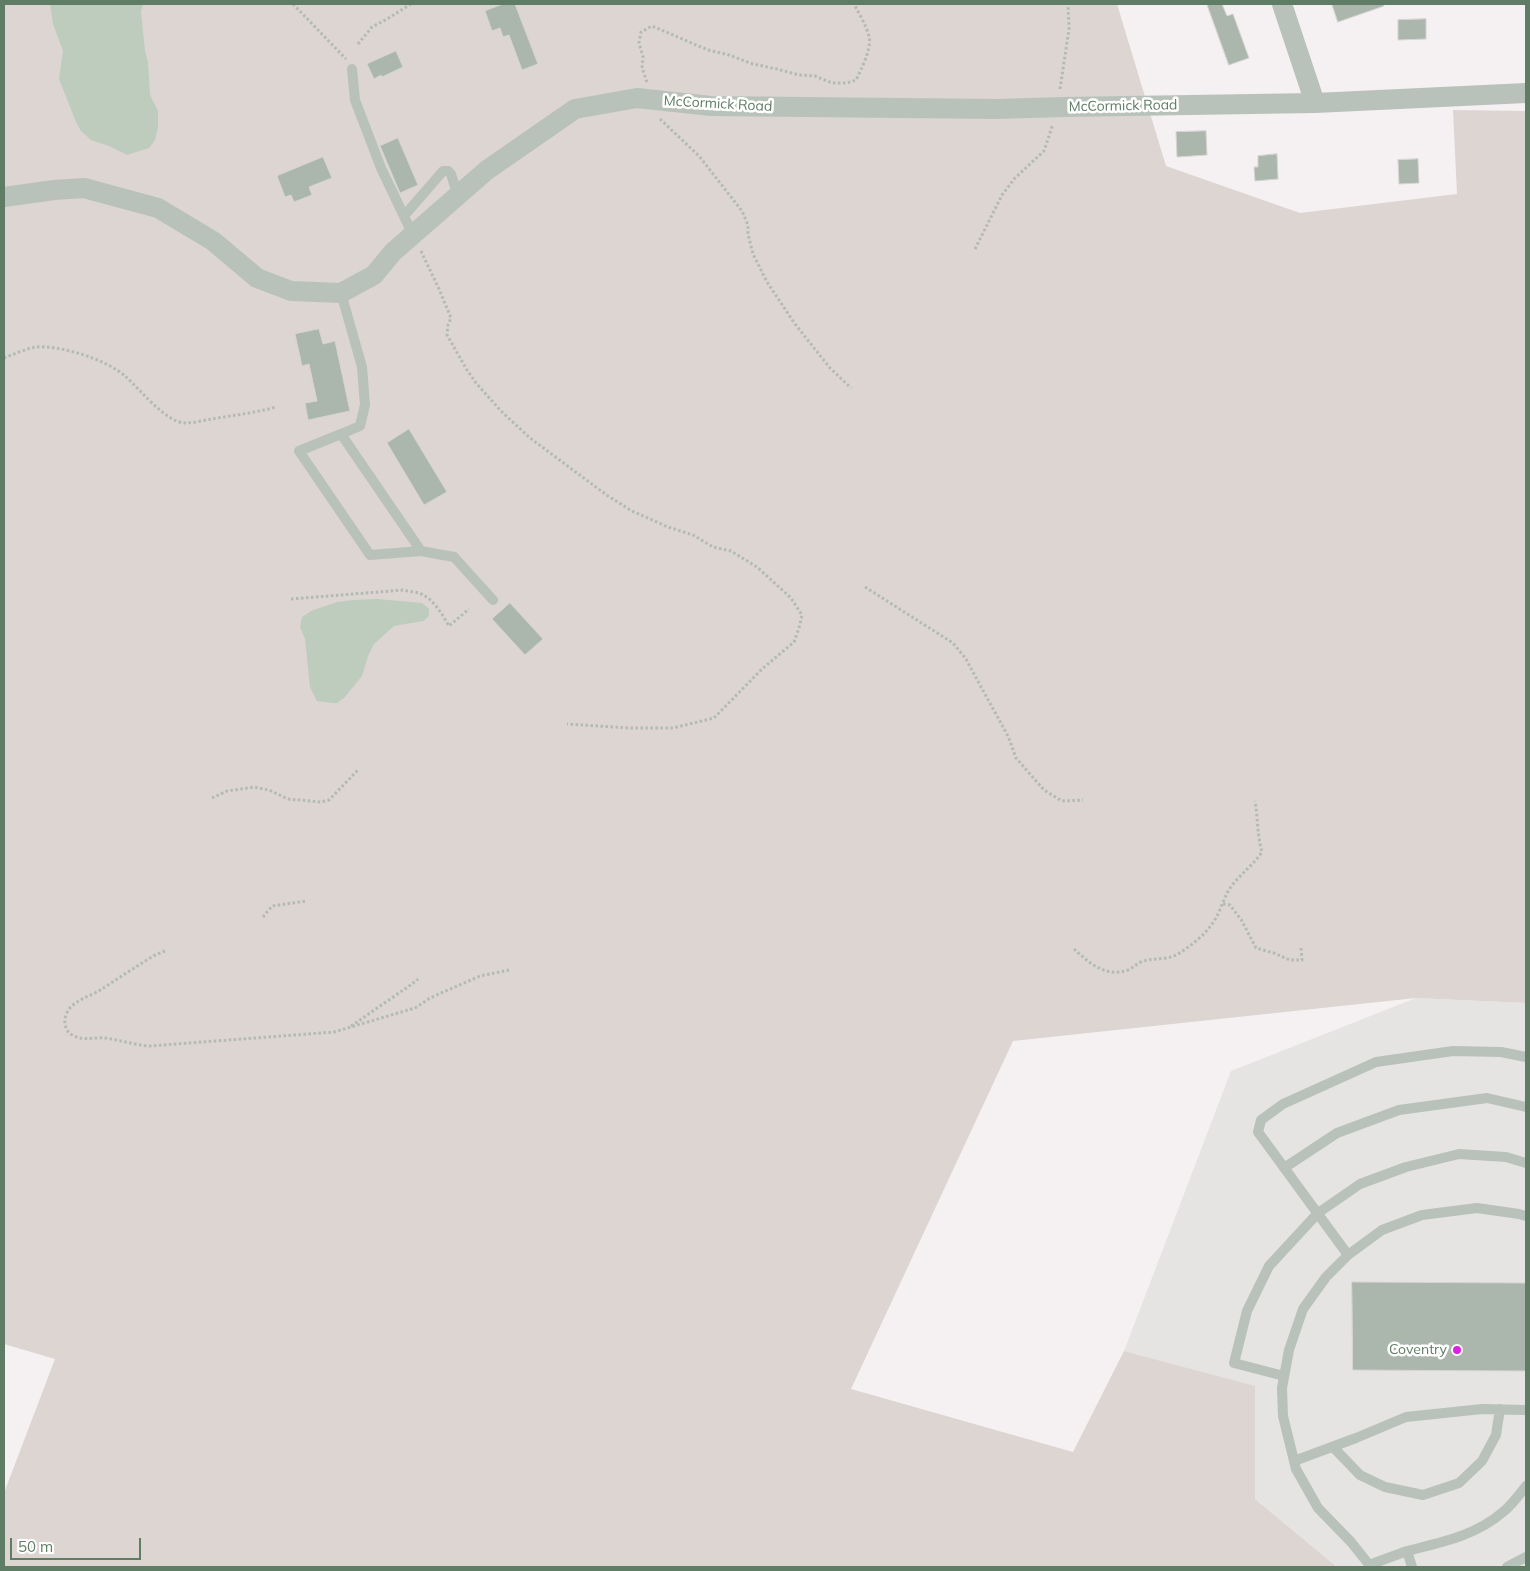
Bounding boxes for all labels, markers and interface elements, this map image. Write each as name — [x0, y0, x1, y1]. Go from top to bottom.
street label: McCormick Road — [663, 93, 773, 115]
street label: McCormick Road — [1068, 97, 1178, 115]
place label: Coventry — [1389, 1342, 1447, 1358]
marker: Coventry — [1451, 1344, 1463, 1356]
scale bar — [12, 1528, 144, 1560]
text: 50 m — [18, 1537, 53, 1556]

